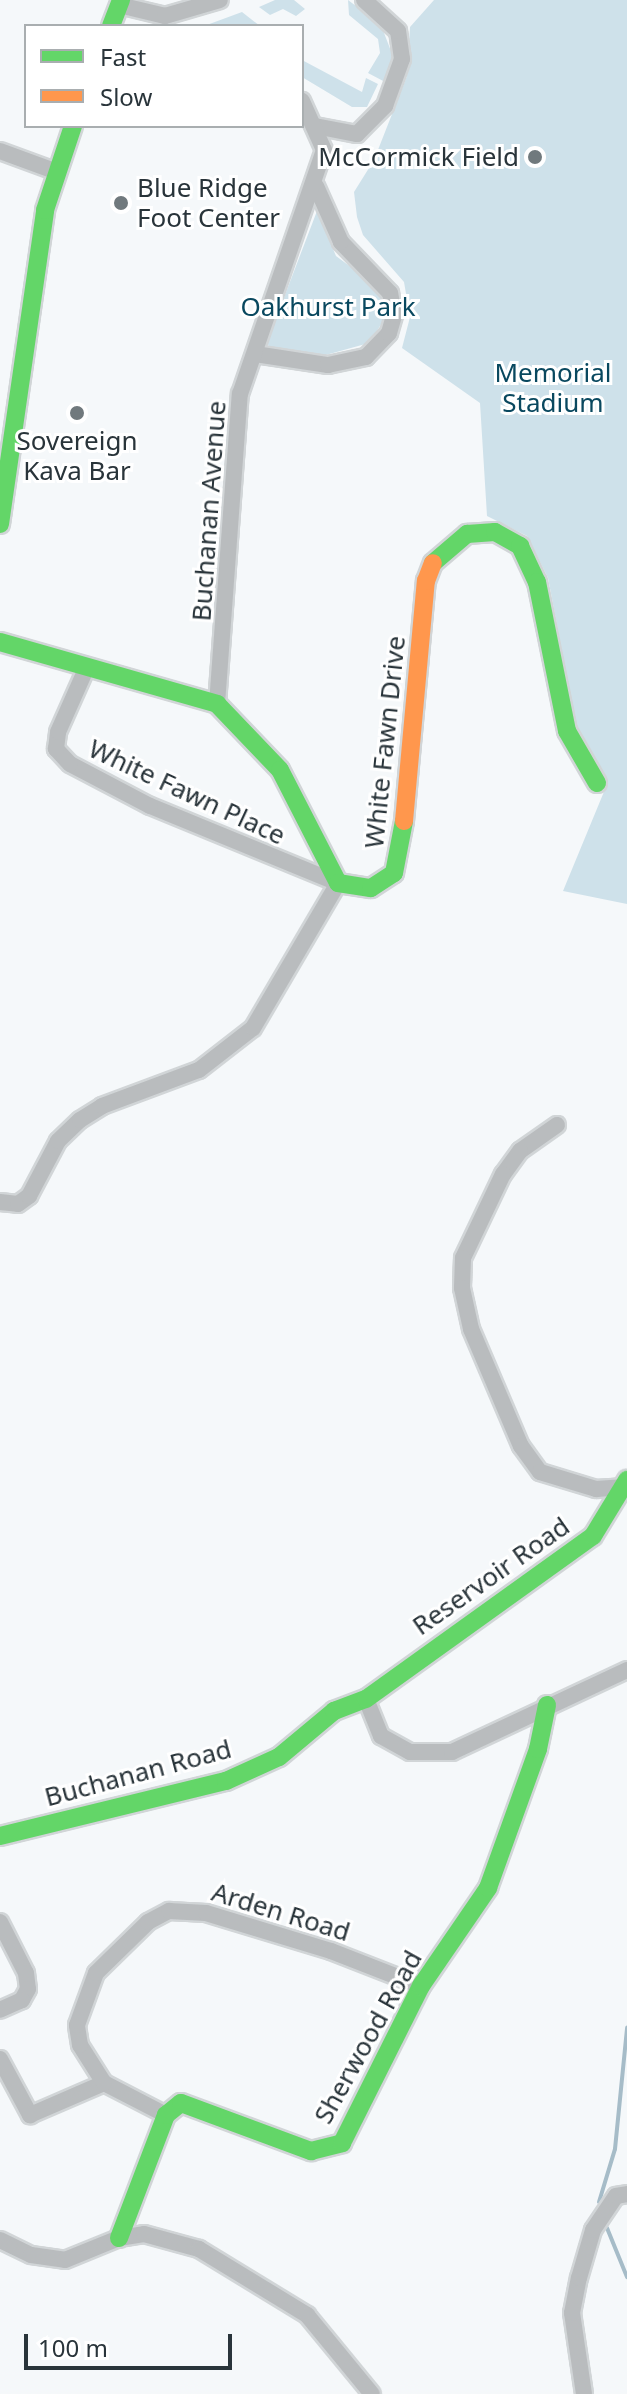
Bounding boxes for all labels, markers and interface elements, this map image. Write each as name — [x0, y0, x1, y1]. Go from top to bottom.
legend — [24, 24, 304, 128]
text: Fast — [100, 40, 146, 73]
text: Slow — [100, 80, 152, 113]
place label: McCormick Field — [318, 141, 519, 173]
marker: McCormick Field — [526, 148, 544, 166]
place label: Blue Ridge Foot Center — [137, 172, 280, 234]
marker: Blue Ridge Foot Center — [112, 194, 130, 212]
park label: Oakhurst Park — [240, 291, 416, 323]
park label: Memorial Stadium — [494, 357, 612, 418]
street label: Buchanan Avenue — [186, 400, 232, 622]
marker: Sovereign Kava Bar — [68, 404, 86, 422]
place label: Sovereign Kava Bar — [16, 425, 138, 486]
street label: White Fawn Drive — [358, 634, 412, 850]
street label: White Fawn Place — [84, 733, 290, 851]
street label: Reservoir Road — [407, 1510, 575, 1642]
street label: Buchanan Road — [41, 1733, 235, 1813]
street label: Arden Road — [208, 1876, 354, 1948]
street label: Sherwood Road — [308, 1945, 428, 2129]
scale bar — [28, 2318, 236, 2368]
text: 100 m — [38, 2331, 108, 2364]

